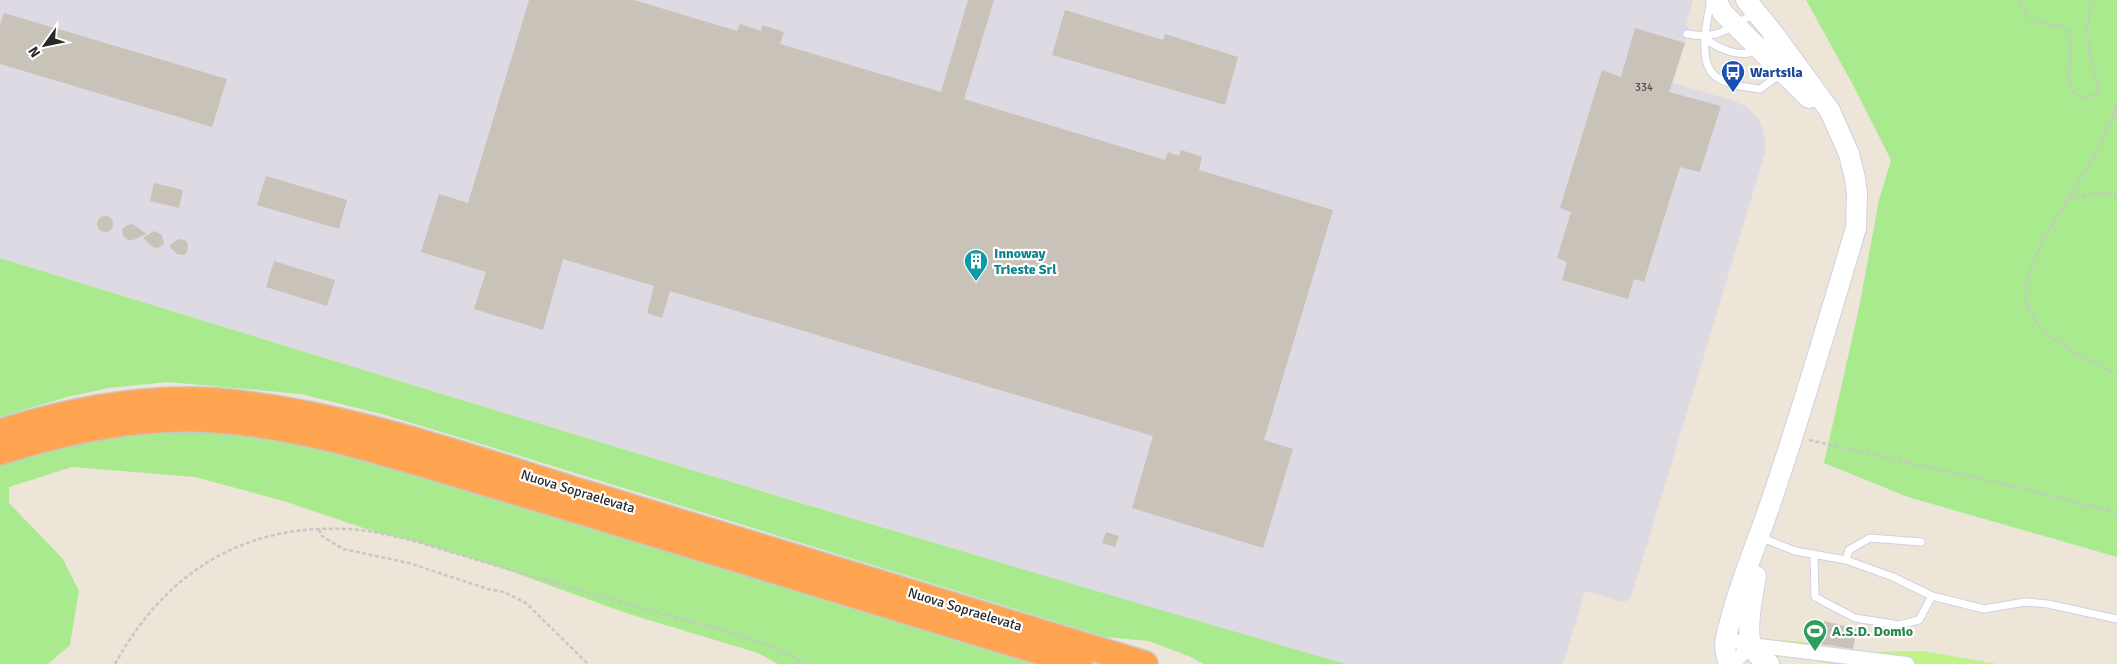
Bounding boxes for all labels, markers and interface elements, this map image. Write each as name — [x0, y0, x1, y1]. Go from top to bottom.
north arrow — [20, 20, 70, 70]
text: N — [25, 43, 44, 61]
bus stop icon: Wartsila — [1720, 59, 1746, 93]
place label: Wartsila — [1750, 64, 1803, 81]
house number: 334 — [1635, 81, 1653, 94]
place label: Innoway Trieste Srl — [994, 245, 1057, 278]
building icon: Innoway Trieste Srl — [963, 248, 989, 282]
street label: Nuova Sopraelevata — [519, 466, 637, 517]
street label: Nuova Sopraelevata — [906, 584, 1024, 635]
sports icon: A.S.D. Domio — [1802, 618, 1828, 652]
place label: A.S.D. Domio — [1832, 623, 1913, 640]

